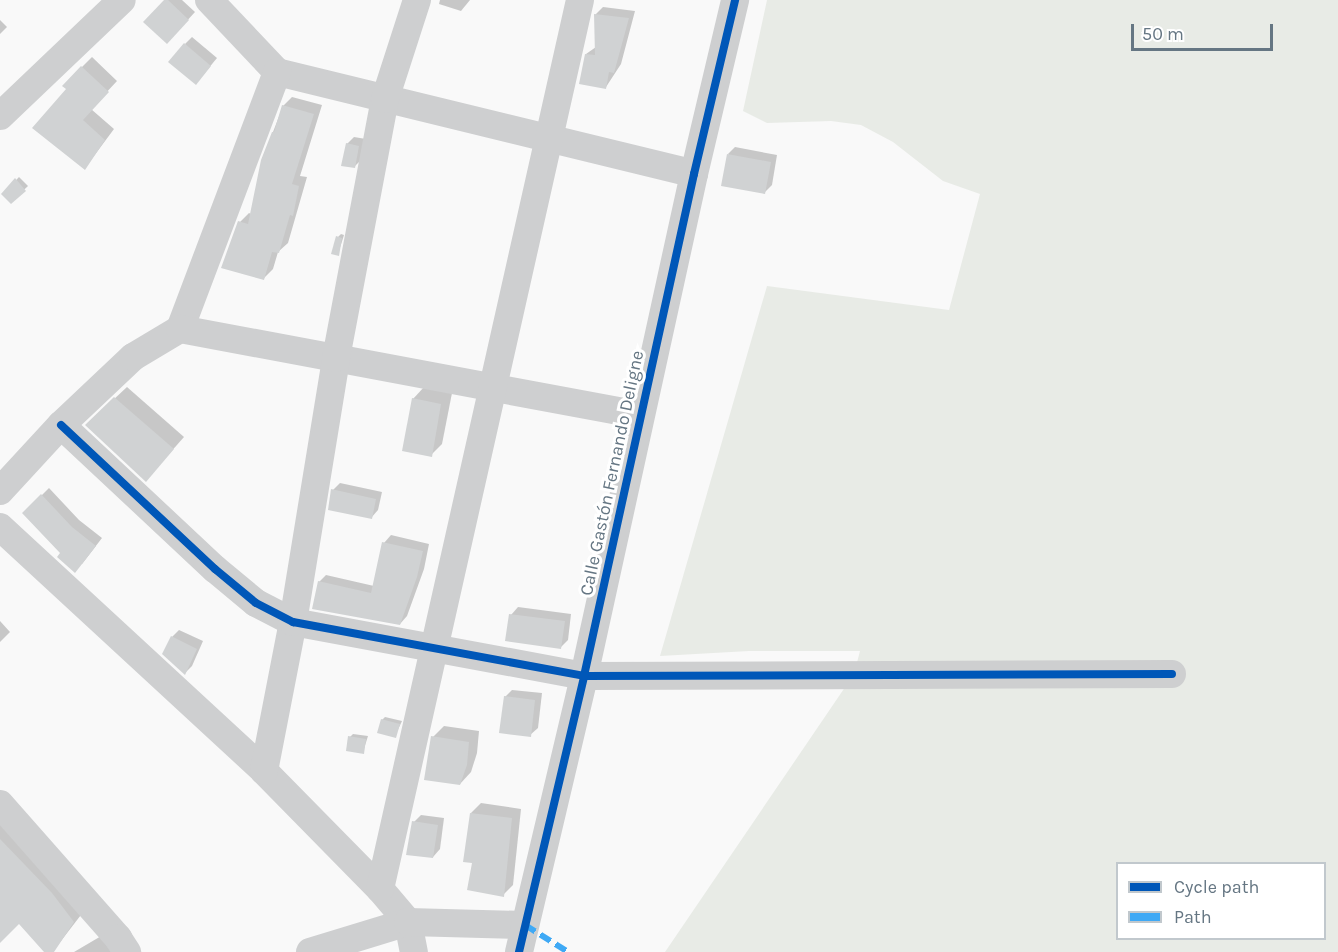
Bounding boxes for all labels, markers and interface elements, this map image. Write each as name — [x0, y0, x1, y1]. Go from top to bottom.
scale bar — [1134, 12, 1276, 50]
text: 50 m — [1142, 23, 1184, 45]
street label: Calle Gastón Fernando Deligne — [575, 348, 649, 598]
legend — [1116, 862, 1326, 940]
text: Cycle path — [1174, 876, 1259, 898]
text: Path — [1174, 906, 1212, 928]

